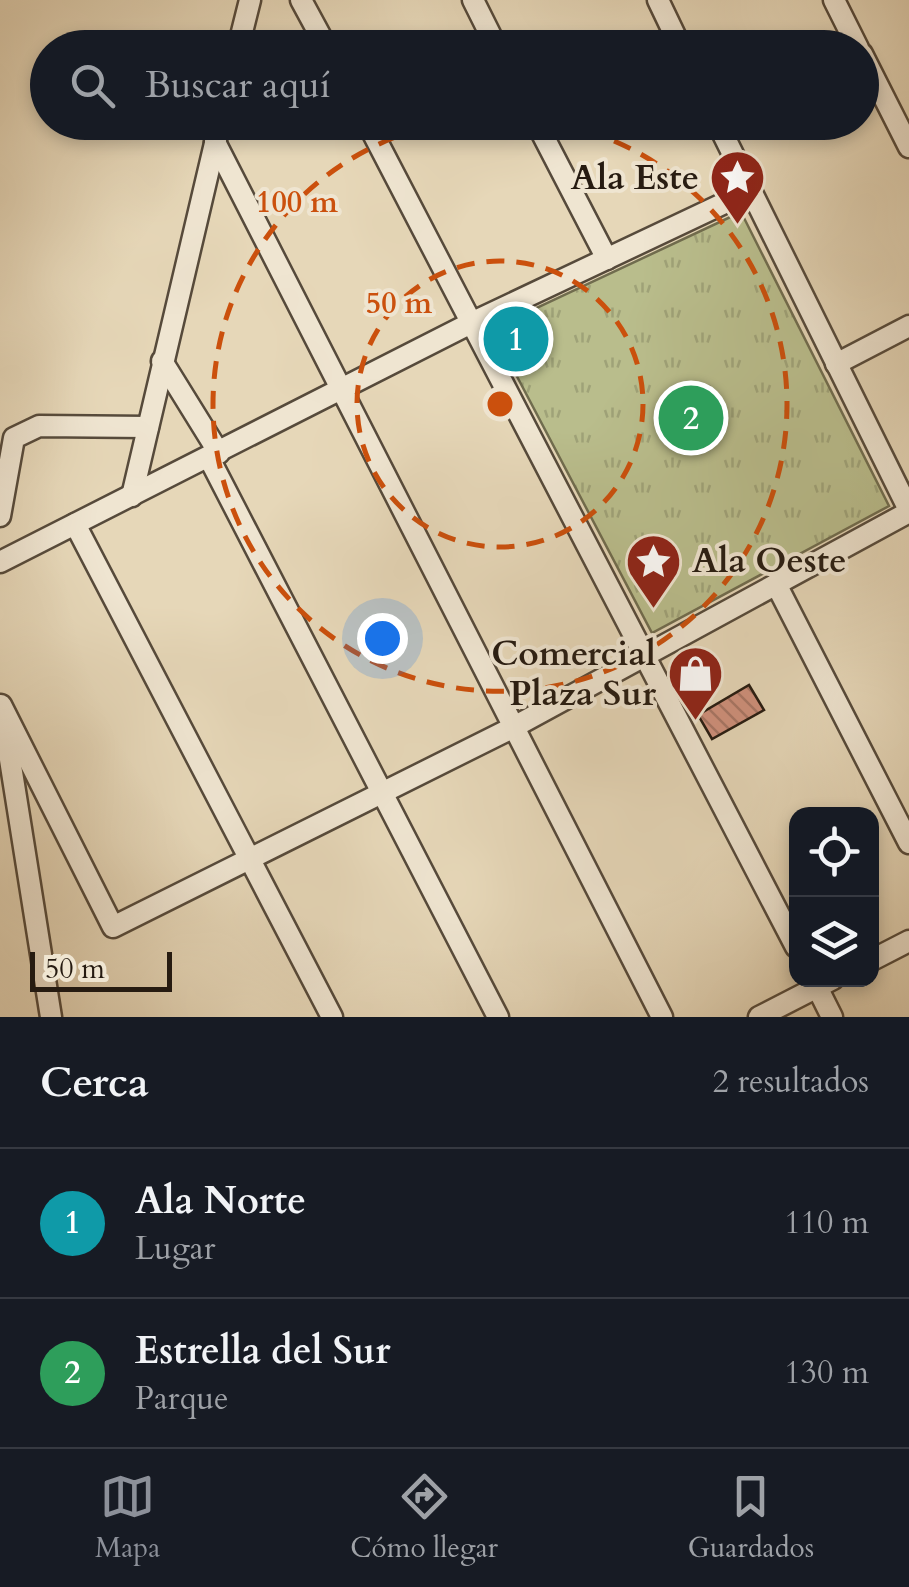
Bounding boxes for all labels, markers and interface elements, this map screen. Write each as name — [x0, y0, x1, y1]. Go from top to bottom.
search box — [30, 30, 879, 140]
icon: search — [65, 58, 120, 113]
text: Buscar aquí — [145, 59, 331, 111]
place icon: Ala Este — [708, 148, 768, 227]
place label: Ala Este — [571, 154, 699, 202]
text: 100 m — [256, 182, 338, 223]
text: 50 m — [366, 283, 433, 324]
pin: 1 — [484, 302, 548, 376]
pin: 2 — [658, 380, 724, 456]
centre of rings — [482, 386, 518, 422]
place icon: Ala Oeste — [623, 531, 683, 610]
place label: Ala Oeste — [692, 537, 847, 585]
your location — [357, 613, 408, 664]
place label: Comercial Plaza Sur — [491, 630, 657, 718]
shop icon: Comercial Plaza Sur — [665, 644, 725, 723]
map controls — [789, 807, 879, 987]
button: locate — [789, 807, 879, 897]
button: layers — [789, 897, 879, 987]
scale bar — [30, 947, 172, 991]
text: 50 m — [45, 950, 105, 988]
text: Cerca — [40, 1054, 149, 1111]
text: 2 resultados — [712, 1060, 869, 1104]
text: Ala Norte — [135, 1175, 306, 1227]
text: 1 — [64, 1201, 81, 1245]
text: 110 m — [784, 1201, 869, 1245]
text: Lugar — [135, 1227, 215, 1271]
text: Estrella del Sur — [135, 1325, 391, 1377]
text: 2 — [64, 1351, 81, 1395]
text: 130 m — [784, 1351, 869, 1395]
text: Parque — [135, 1377, 229, 1421]
tab: Mapa — [95, 1469, 160, 1567]
tab: Cómo llegar — [350, 1469, 498, 1567]
tab: Guardados — [688, 1469, 814, 1567]

